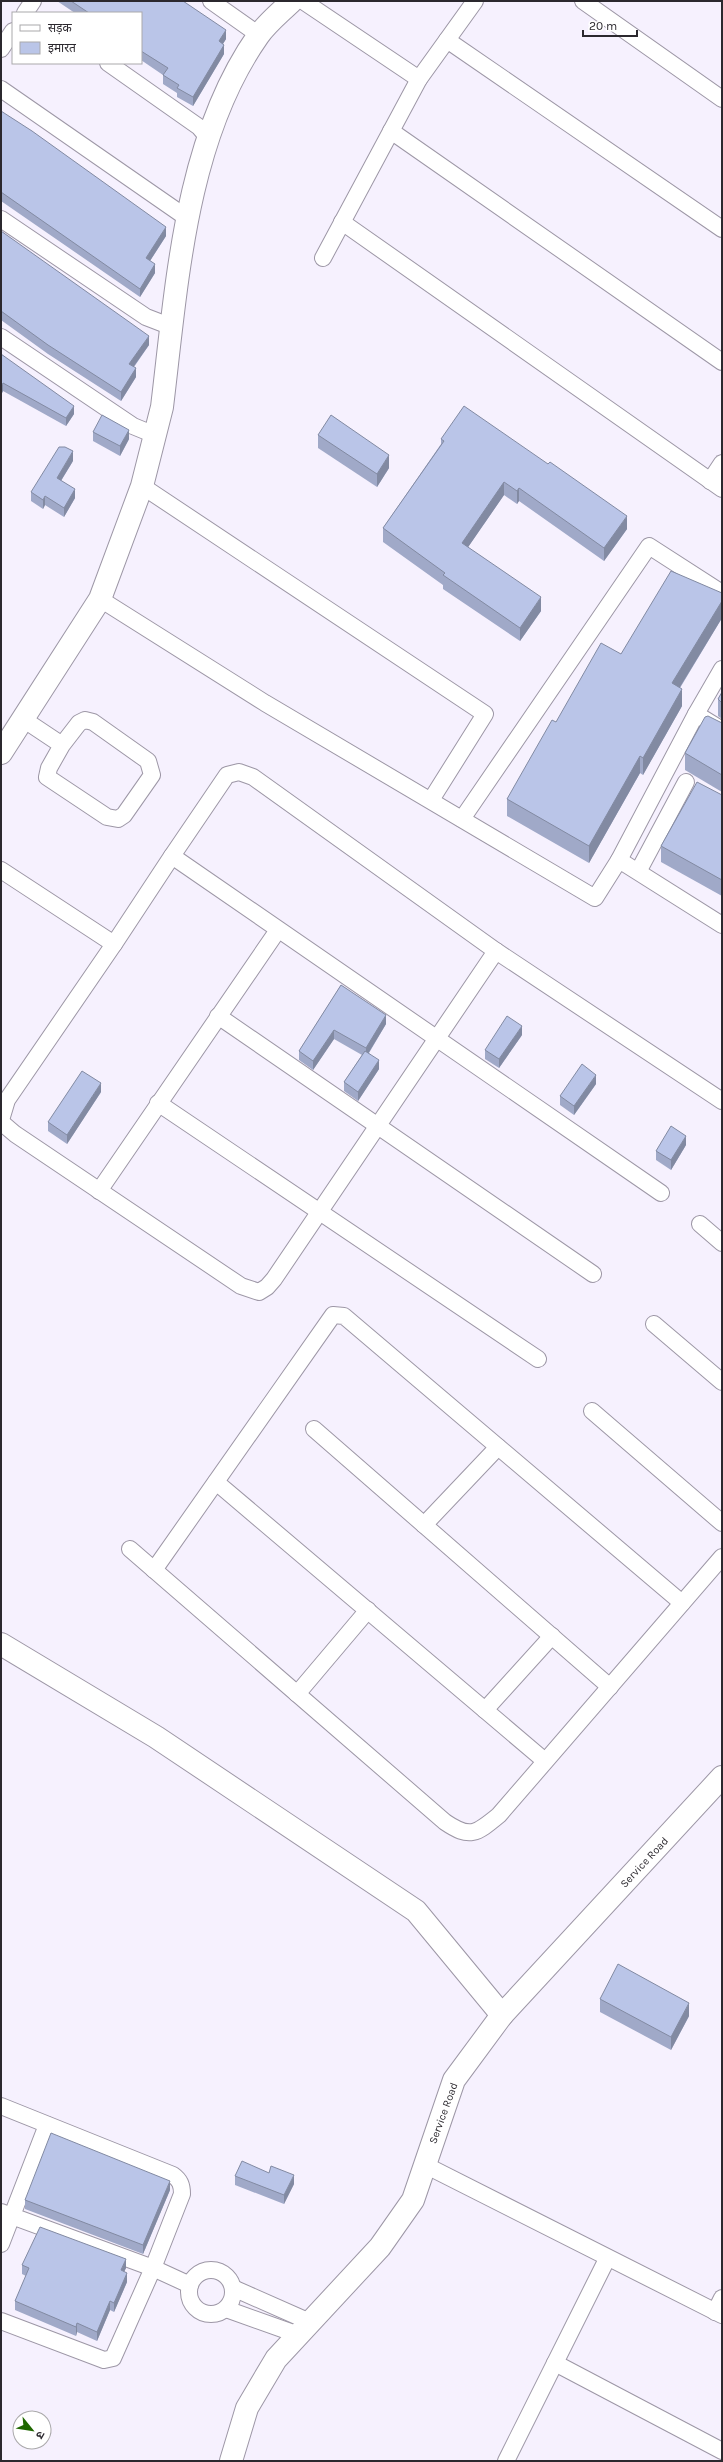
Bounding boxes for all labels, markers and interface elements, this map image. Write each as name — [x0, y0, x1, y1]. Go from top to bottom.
legend — [12, 12, 142, 64]
scale bar — [583, 12, 637, 38]
text: 20 m — [589, 19, 617, 33]
text: सड़क — [48, 21, 73, 35]
text: इमारत — [48, 41, 77, 55]
street label: Service Road — [618, 1834, 671, 1890]
street label: Service Road — [426, 2081, 461, 2146]
north arrow — [12, 2410, 52, 2450]
text: उ — [33, 2429, 47, 2441]

